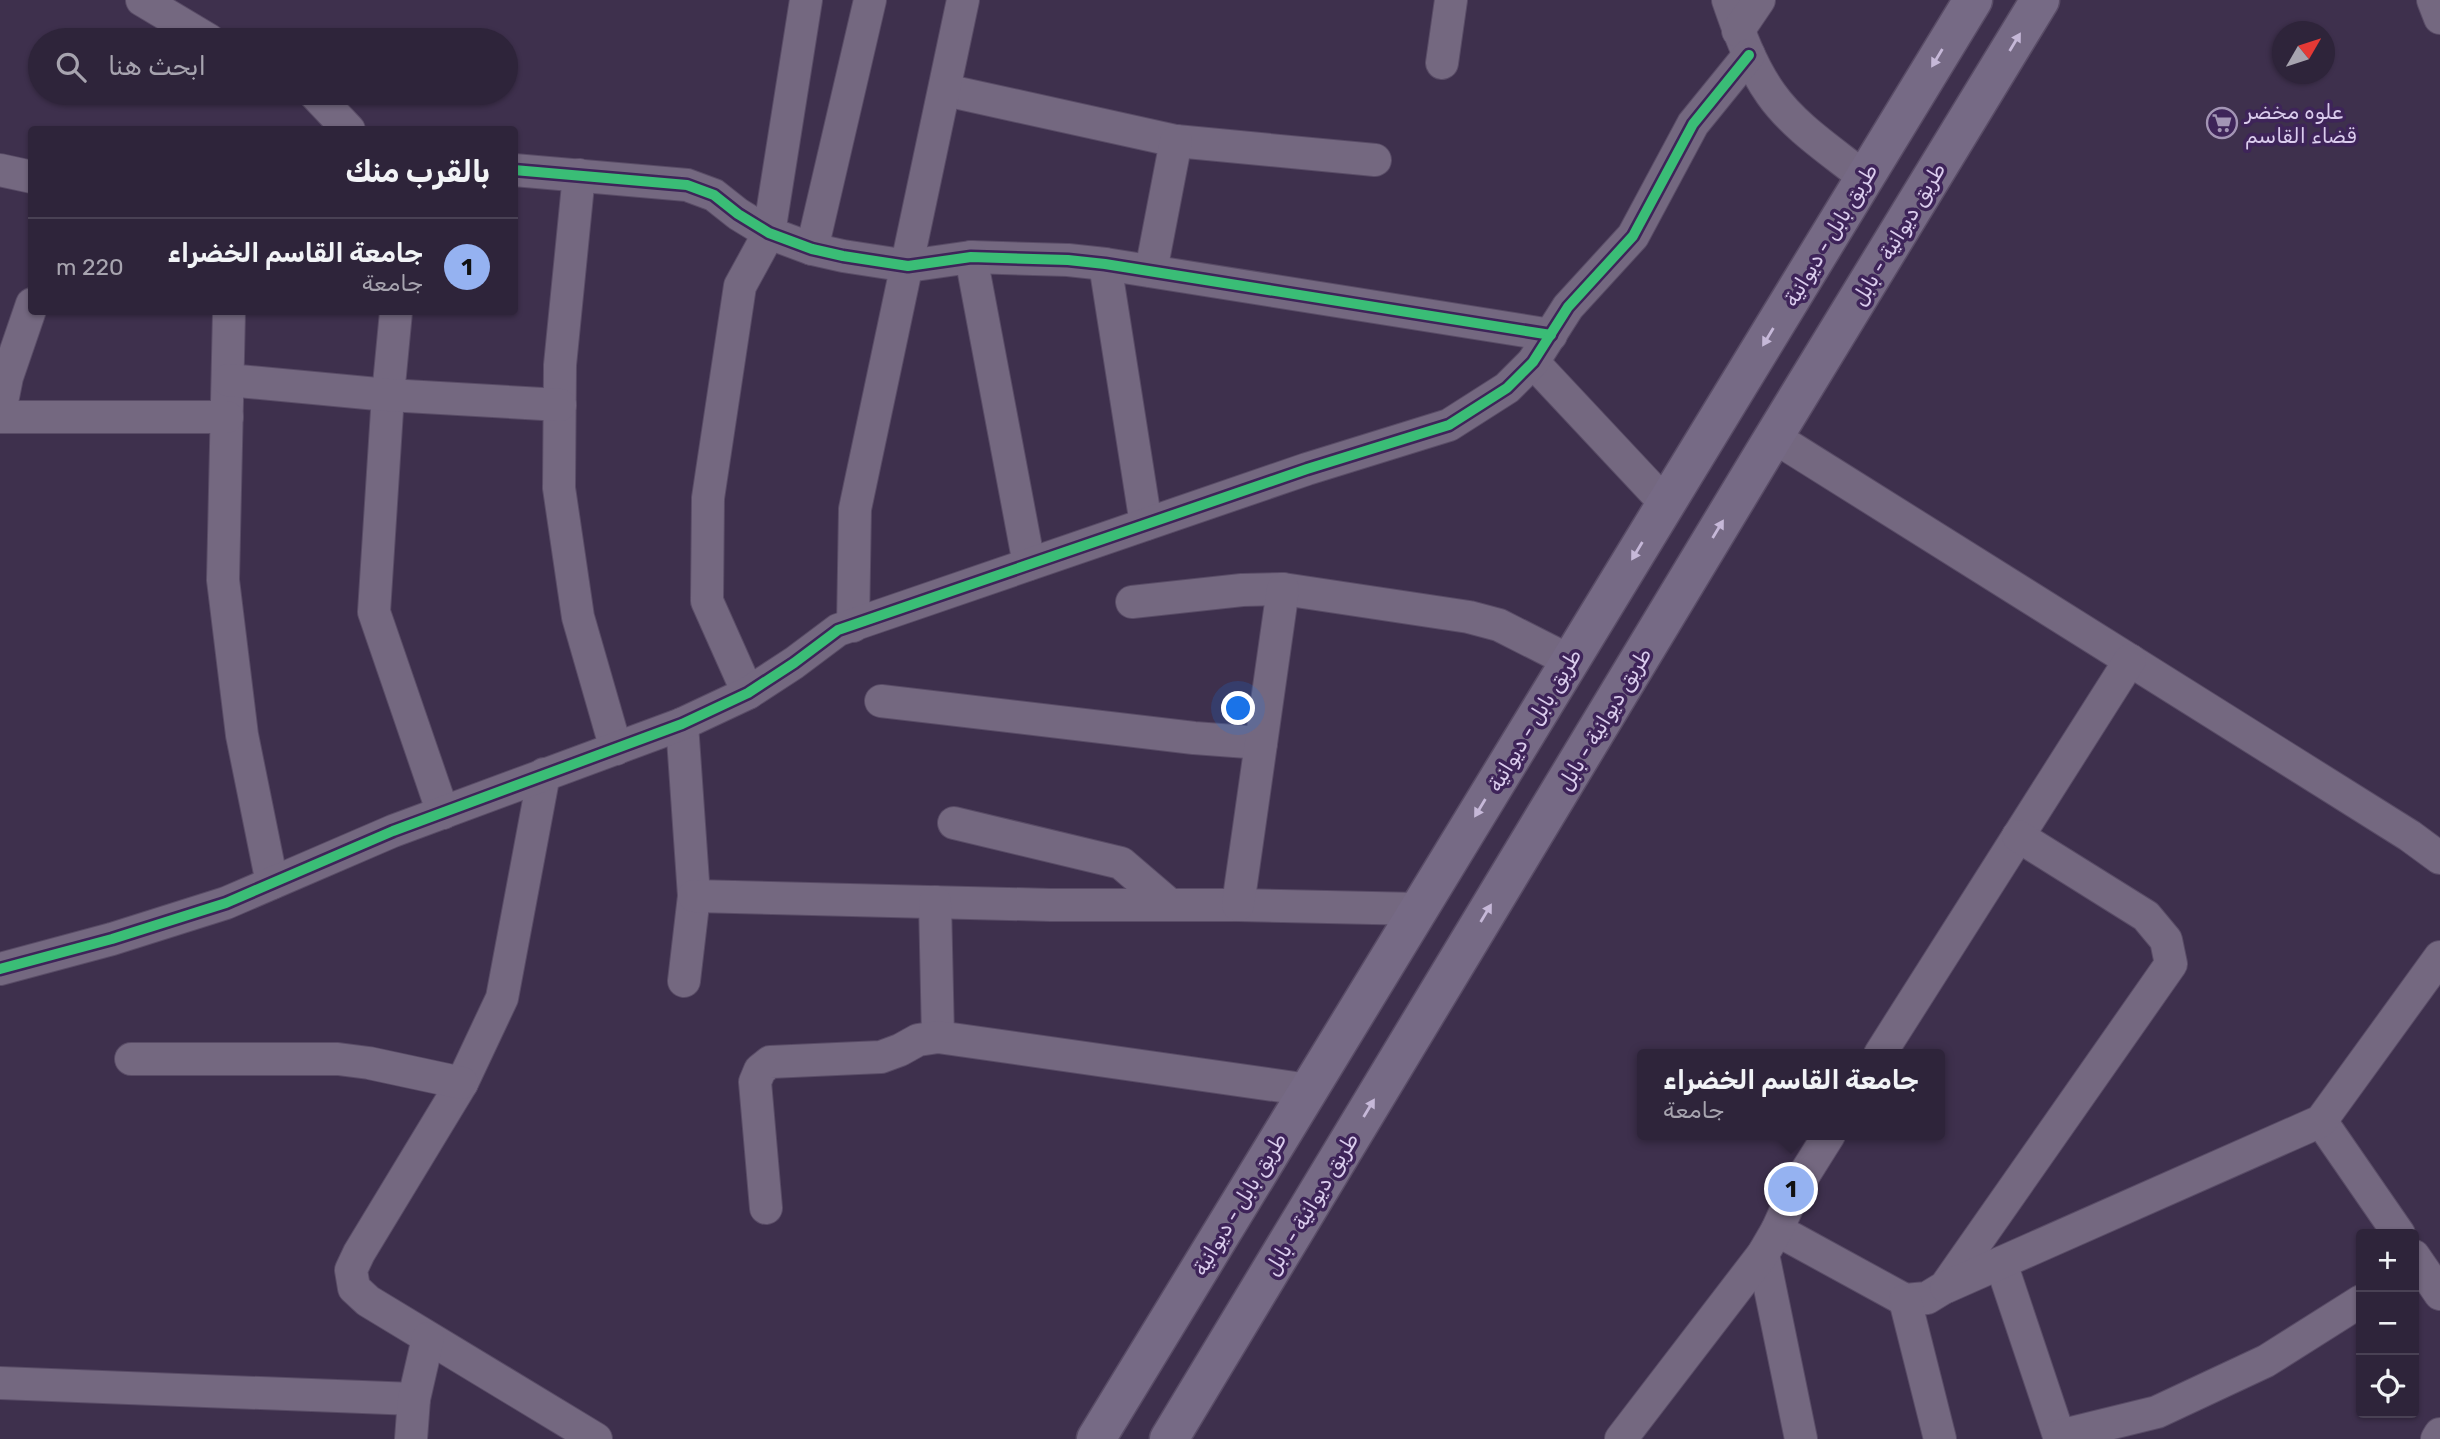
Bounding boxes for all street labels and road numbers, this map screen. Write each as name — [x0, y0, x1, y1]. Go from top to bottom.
street label: طريق ديوانية - بابل — [1846, 158, 1950, 310]
street label: طريق بابل - ديوانية — [1778, 159, 1882, 311]
street label: طريق ديوانية - بابل — [1552, 643, 1656, 795]
street label: طريق بابل - ديوانية — [1482, 644, 1586, 796]
street label: طريق بابل - ديوانية — [1187, 1128, 1291, 1280]
street label: طريق ديوانية - بابل — [1259, 1128, 1363, 1280]

